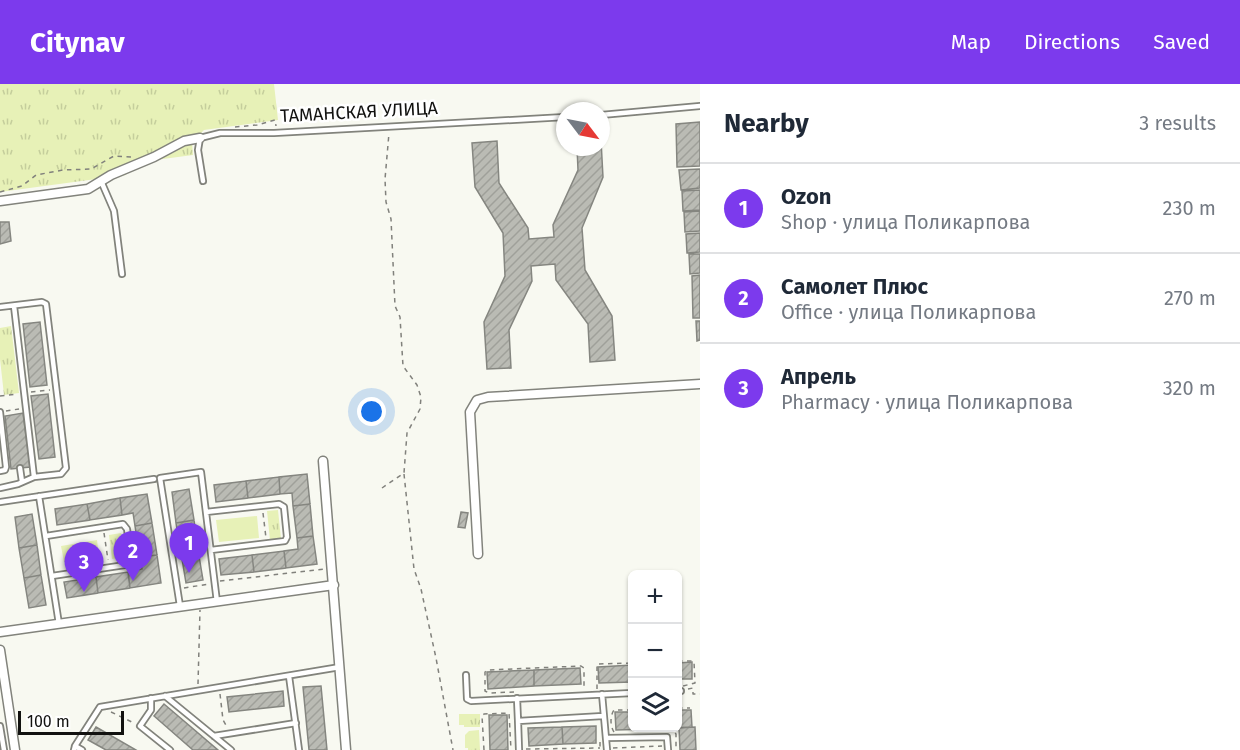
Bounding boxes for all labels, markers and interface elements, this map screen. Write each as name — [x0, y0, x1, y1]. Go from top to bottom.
text: Citynav — [30, 26, 125, 59]
text: Map — [951, 29, 991, 55]
text: Directions — [1024, 29, 1120, 55]
text: Saved — [1153, 29, 1210, 55]
street label: ТАМАНСКАЯ УЛИЦА — [280, 97, 439, 127]
north arrow — [556, 102, 610, 156]
text: Nearby — [724, 108, 809, 139]
text: 3 results — [1139, 111, 1216, 135]
text: Ozon — [781, 183, 831, 210]
text: 1 — [739, 196, 748, 220]
text: 230 m — [1163, 196, 1216, 220]
text: Shop · улица Поликарпова — [781, 210, 1030, 234]
text: Самолет Плюс — [781, 273, 928, 300]
text: 2 — [738, 286, 749, 310]
text: 270 m — [1164, 286, 1216, 310]
text: Office · улица Поликарпова — [781, 300, 1036, 324]
text: Апрель — [781, 363, 856, 390]
text: 3 — [738, 376, 749, 400]
text: 320 m — [1163, 376, 1216, 400]
text: Pharmacy · улица Поликарпова — [781, 390, 1073, 414]
your location — [357, 397, 386, 426]
pin: 1 — [170, 524, 208, 573]
pin: 2 — [114, 532, 152, 581]
pin: 3 — [64, 542, 104, 592]
map controls — [628, 570, 682, 732]
button: + — [628, 570, 682, 624]
button: − — [628, 624, 682, 678]
button: layers — [628, 678, 682, 732]
scale bar — [18, 708, 124, 736]
text: 100 m — [27, 712, 70, 731]

